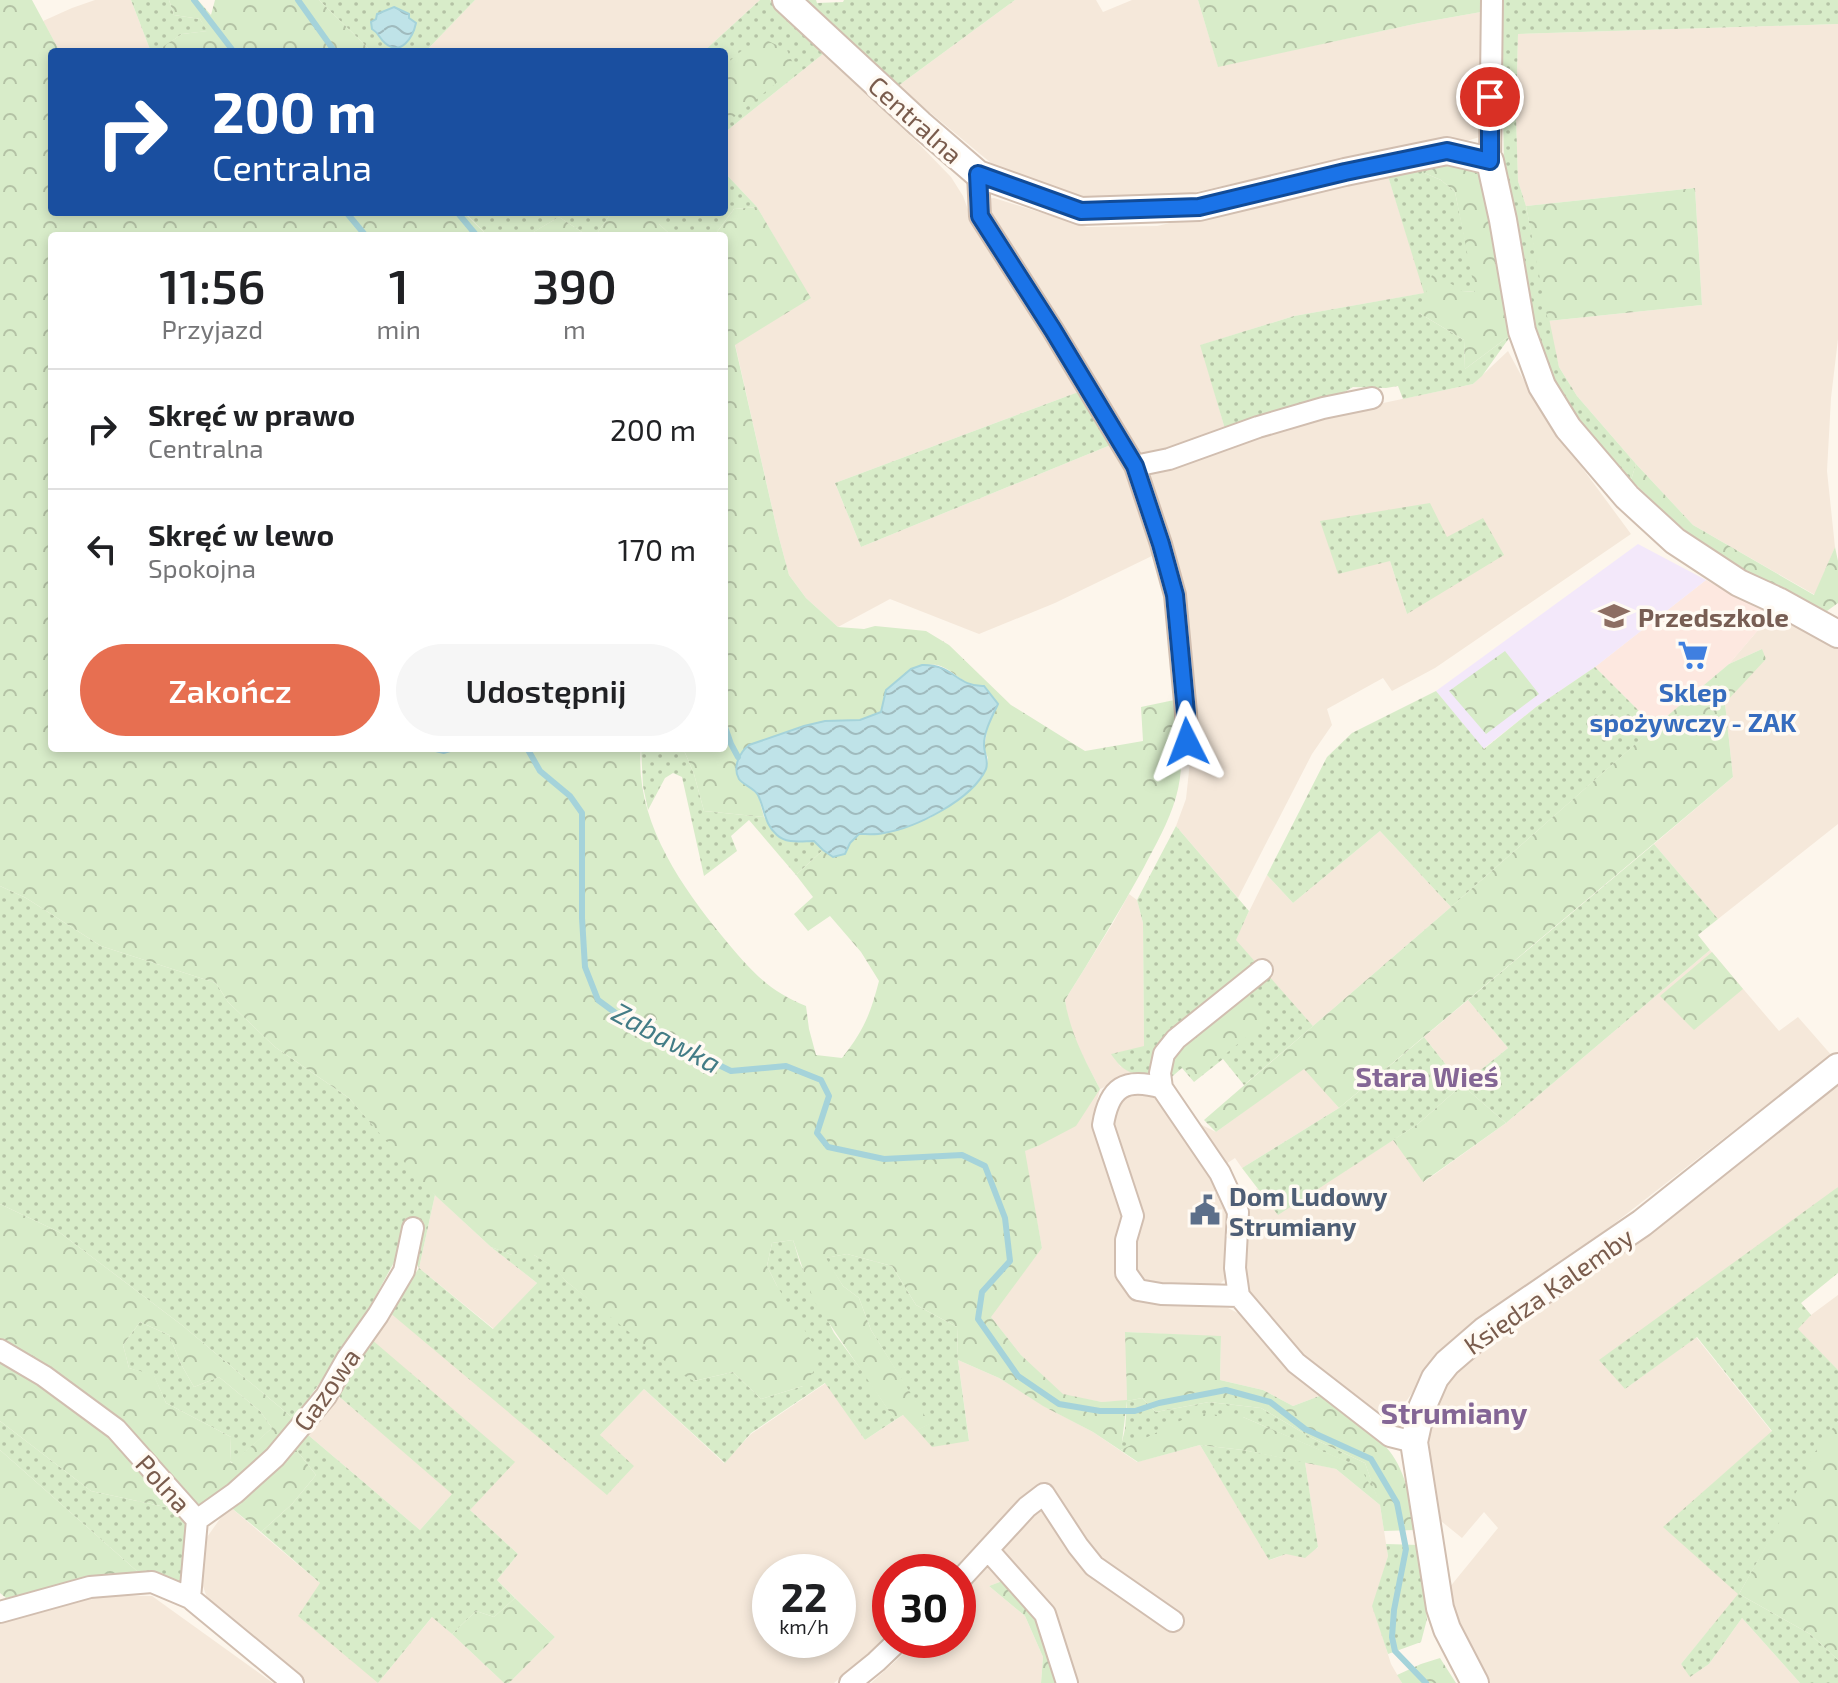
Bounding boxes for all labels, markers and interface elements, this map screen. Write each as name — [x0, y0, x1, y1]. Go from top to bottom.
pin — [1456, 63, 1524, 131]
street label: Centralna — [863, 69, 969, 169]
icon: arrive — [1468, 75, 1512, 119]
text: 200 m — [212, 77, 377, 144]
icon: right — [80, 80, 184, 184]
text: Centralna — [212, 145, 372, 188]
text: 11:56 — [159, 256, 265, 314]
text: 1 — [389, 256, 409, 314]
text: 390 — [532, 256, 617, 314]
text: Przyjazd — [161, 313, 263, 344]
text: min — [377, 313, 421, 344]
text: m — [563, 313, 586, 344]
text: Skręć w prawo — [148, 396, 355, 432]
icon: right — [80, 407, 124, 451]
text: 200 m — [610, 411, 696, 447]
text: Centralna — [148, 432, 264, 463]
text: Skręć w lewo — [148, 516, 334, 552]
icon: left — [80, 527, 124, 571]
text: 170 m — [618, 531, 696, 567]
text: Spokojna — [148, 552, 256, 583]
school or university icon: Przedszkole — [1597, 599, 1631, 633]
place label: Przedszkole — [1638, 601, 1789, 632]
supermarket icon: Sklep spożywczy - ZAK — [1676, 638, 1710, 672]
button: Zakończ — [80, 644, 380, 736]
button: Udostępnij — [396, 644, 696, 736]
place label: Sklep spożywczy - ZAK — [1590, 676, 1797, 738]
position arrow — [1145, 700, 1229, 784]
water label: Zabawka — [607, 994, 727, 1080]
district label: Stara Wieś — [1355, 1059, 1499, 1093]
place label: Dom Ludowy Strumiany — [1229, 1180, 1388, 1242]
public building icon: Dom Ludowy Strumiany — [1188, 1193, 1222, 1227]
street label: Księdza Kalemby — [1457, 1220, 1639, 1360]
street label: Gazowa — [286, 1342, 366, 1436]
district label: Strumiany — [1380, 1394, 1528, 1431]
street label: Polna — [130, 1448, 198, 1518]
speed limit sign: 30 — [872, 1554, 976, 1658]
text: 22 — [781, 1572, 827, 1620]
text: km/h — [779, 1614, 829, 1638]

